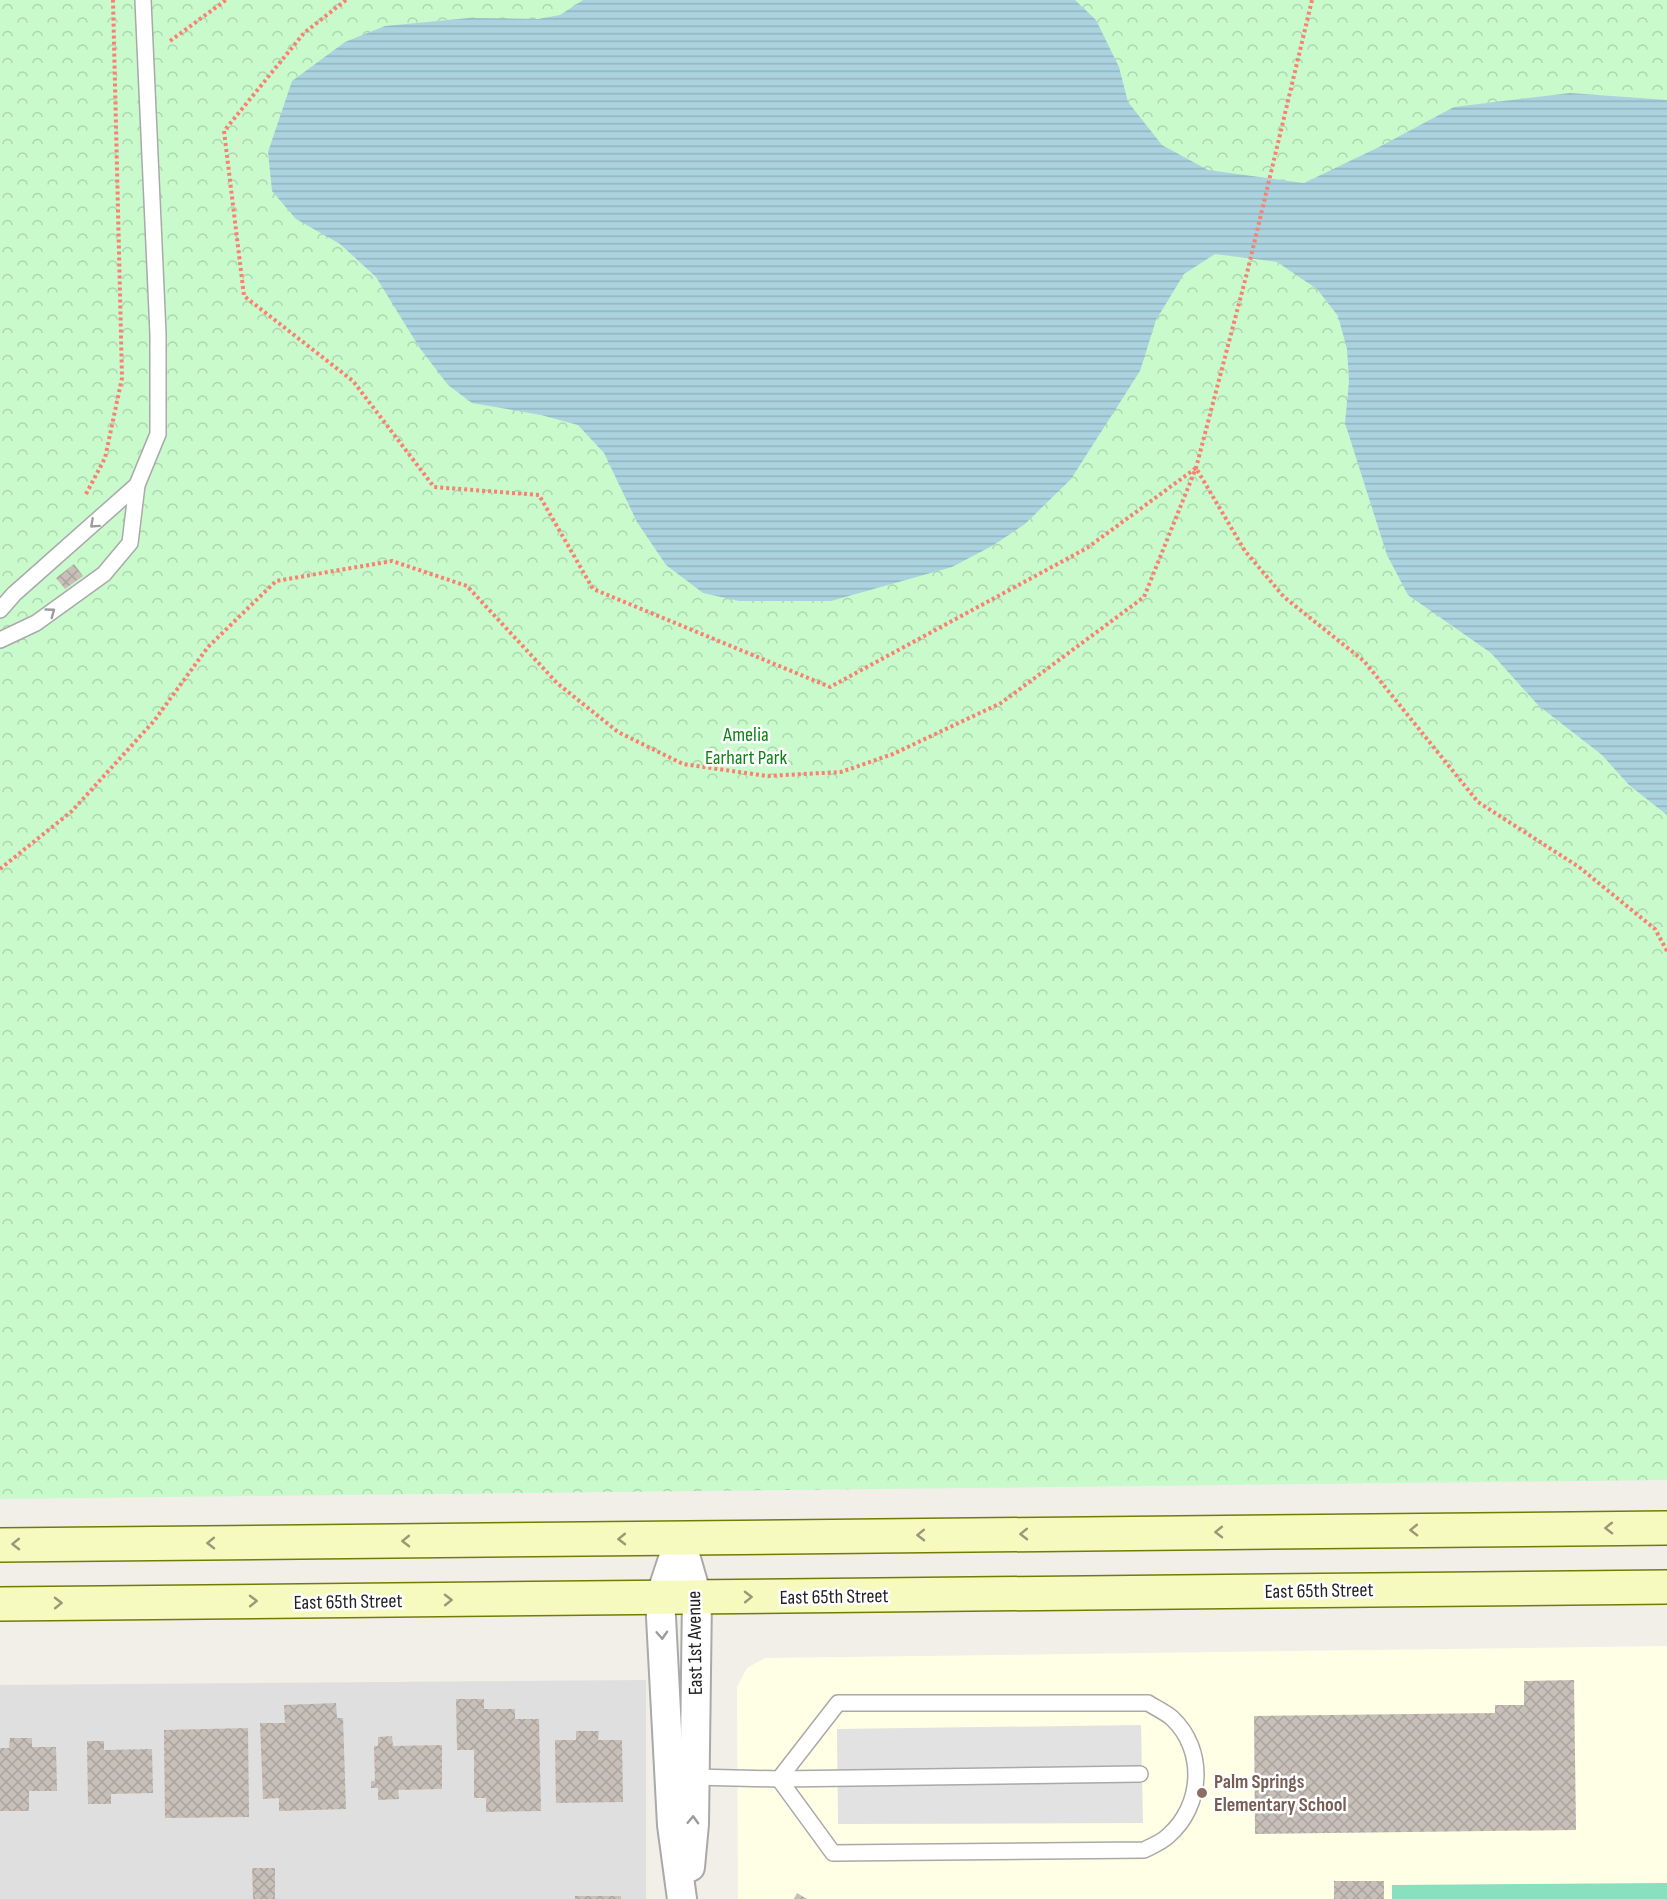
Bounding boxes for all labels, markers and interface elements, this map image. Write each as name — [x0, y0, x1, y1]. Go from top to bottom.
one-way arrow — [90, 517, 101, 528]
one-way arrow — [45, 608, 56, 619]
park label: Amelia Earhart Park — [705, 723, 787, 770]
one-way arrow — [1604, 1522, 1613, 1534]
one-way arrow — [1409, 1524, 1418, 1536]
one-way arrow — [1214, 1526, 1223, 1538]
one-way arrow — [1019, 1528, 1028, 1540]
one-way arrow — [917, 1529, 926, 1541]
one-way arrow — [617, 1533, 626, 1545]
one-way arrow — [401, 1535, 410, 1547]
one-way arrow — [206, 1536, 215, 1549]
one-way arrow — [11, 1538, 20, 1551]
street label: East 65th Street — [1264, 1578, 1374, 1604]
street label: East 65th Street — [779, 1584, 889, 1610]
street label: East 65th Street — [293, 1589, 403, 1615]
street label: East 1st Avenue — [682, 1591, 708, 1695]
one-way arrow — [744, 1591, 753, 1603]
one-way arrow — [444, 1594, 453, 1606]
one-way arrow — [249, 1595, 258, 1608]
one-way arrow — [54, 1597, 63, 1609]
one-way arrow — [656, 1631, 669, 1640]
place label: Palm Springs Elementary School — [1214, 1770, 1347, 1817]
marker: Palm Springs Elementary School — [1195, 1786, 1209, 1800]
one-way arrow — [687, 1815, 700, 1824]

